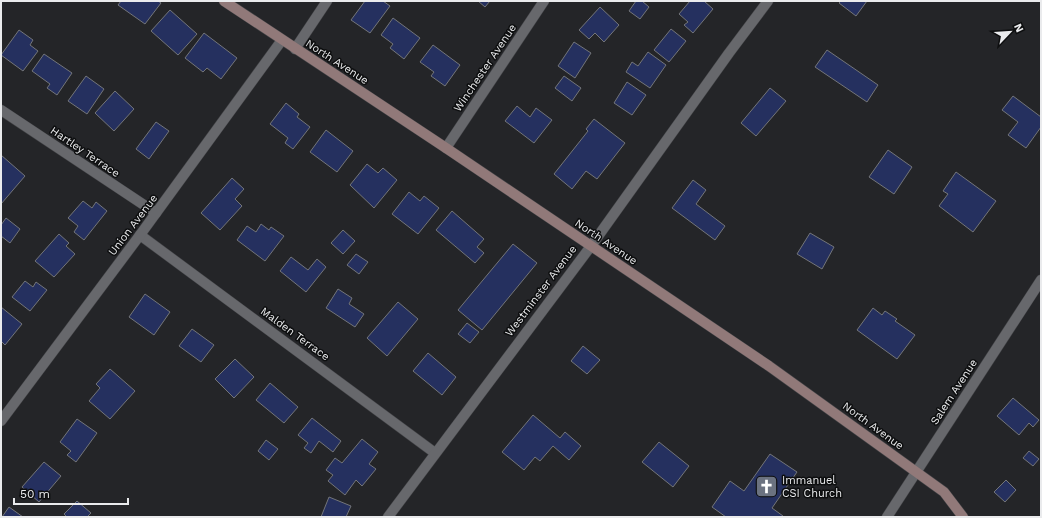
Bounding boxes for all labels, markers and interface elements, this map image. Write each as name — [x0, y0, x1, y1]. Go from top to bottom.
north arrow — [990, 12, 1030, 52]
street label: Winchester Avenue — [451, 22, 519, 114]
text: N — [1011, 22, 1026, 34]
street label: North Avenue — [303, 37, 371, 87]
street label: Hartley Terrace — [48, 124, 122, 180]
street label: Union Avenue — [106, 192, 160, 258]
street label: North Avenue — [572, 216, 640, 268]
street label: Westminster Avenue — [503, 243, 579, 339]
street label: Malden Terrace — [258, 305, 332, 363]
street label: Salem Avenue — [928, 357, 980, 427]
street label: North Avenue — [840, 399, 906, 453]
church icon: Immanuel CSI Church — [754, 473, 780, 499]
place label: Immanuel CSI Church — [782, 474, 842, 500]
scale bar — [14, 480, 128, 506]
text: 50 m — [20, 487, 50, 501]

